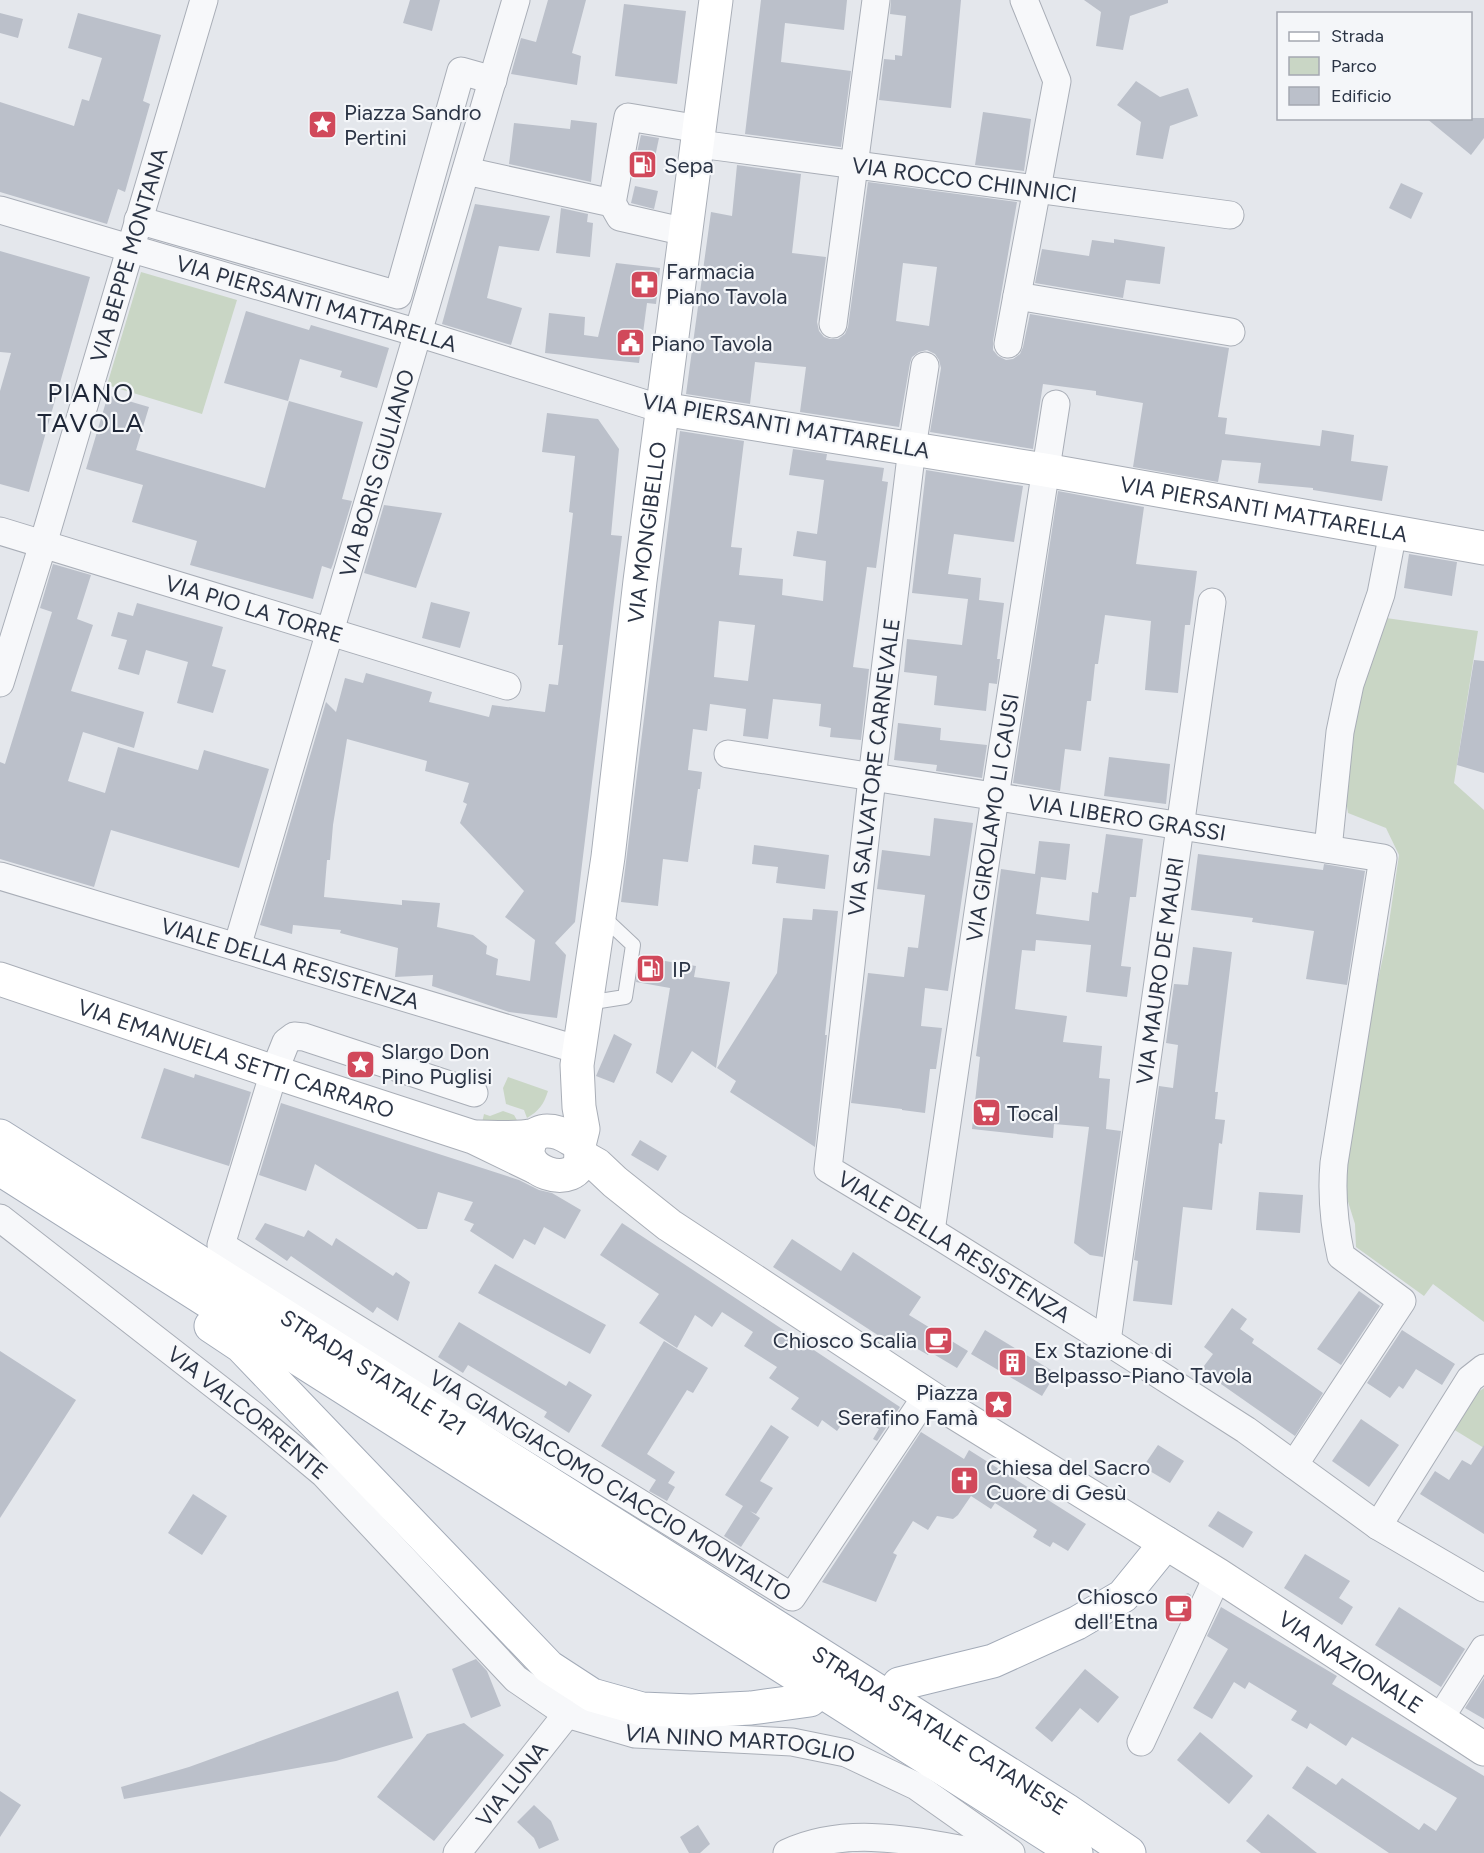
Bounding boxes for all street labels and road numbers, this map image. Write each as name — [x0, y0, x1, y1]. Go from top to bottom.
street label: VIA BEPPE MONTANA — [84, 144, 173, 365]
street label: VIA ROCCO CHINNICI — [850, 151, 1079, 208]
street label: VIA PIERSANTI MATTARELLA — [173, 249, 460, 358]
street label: VIA BORIS GIULIANO — [333, 366, 420, 580]
street label: VIA PIERSANTI MATTARELLA — [640, 387, 932, 465]
street label: VIA MONGIBELLO — [622, 440, 672, 625]
street label: VIA PIERSANTI MATTARELLA — [1118, 470, 1410, 548]
street label: VIA PIO LA TORRE — [162, 569, 347, 649]
street label: VIA SALVATORE CARNEVALE — [842, 616, 906, 918]
street label: VIA GIROLAMO LI CAUSI — [960, 691, 1024, 944]
street label: VIA LIBERO GRASSI — [1026, 788, 1228, 846]
street label: VIA MAURO DE MAURI — [1130, 855, 1189, 1086]
street label: VIALE DELLA RESISTENZA — [158, 912, 423, 1015]
street label: VIA EMANUELA SETTI CARRARO — [74, 993, 398, 1124]
street label: VIALE DELLA RESISTENZA — [833, 1165, 1076, 1328]
street label: STRADA STATALE 121 — [276, 1303, 472, 1441]
street label: VIA VALCORRENTE — [162, 1340, 333, 1485]
street label: VIA GIANGIACOMO CIACCIO MONTALTO — [425, 1363, 797, 1607]
street label: VIA NAZIONALE — [1274, 1605, 1428, 1719]
street label: STRADA STATALE CATANESE — [807, 1640, 1073, 1821]
street label: VIA NINO MARTOGLIO — [621, 1718, 860, 1769]
street label: VIA LUNA — [470, 1736, 553, 1832]

